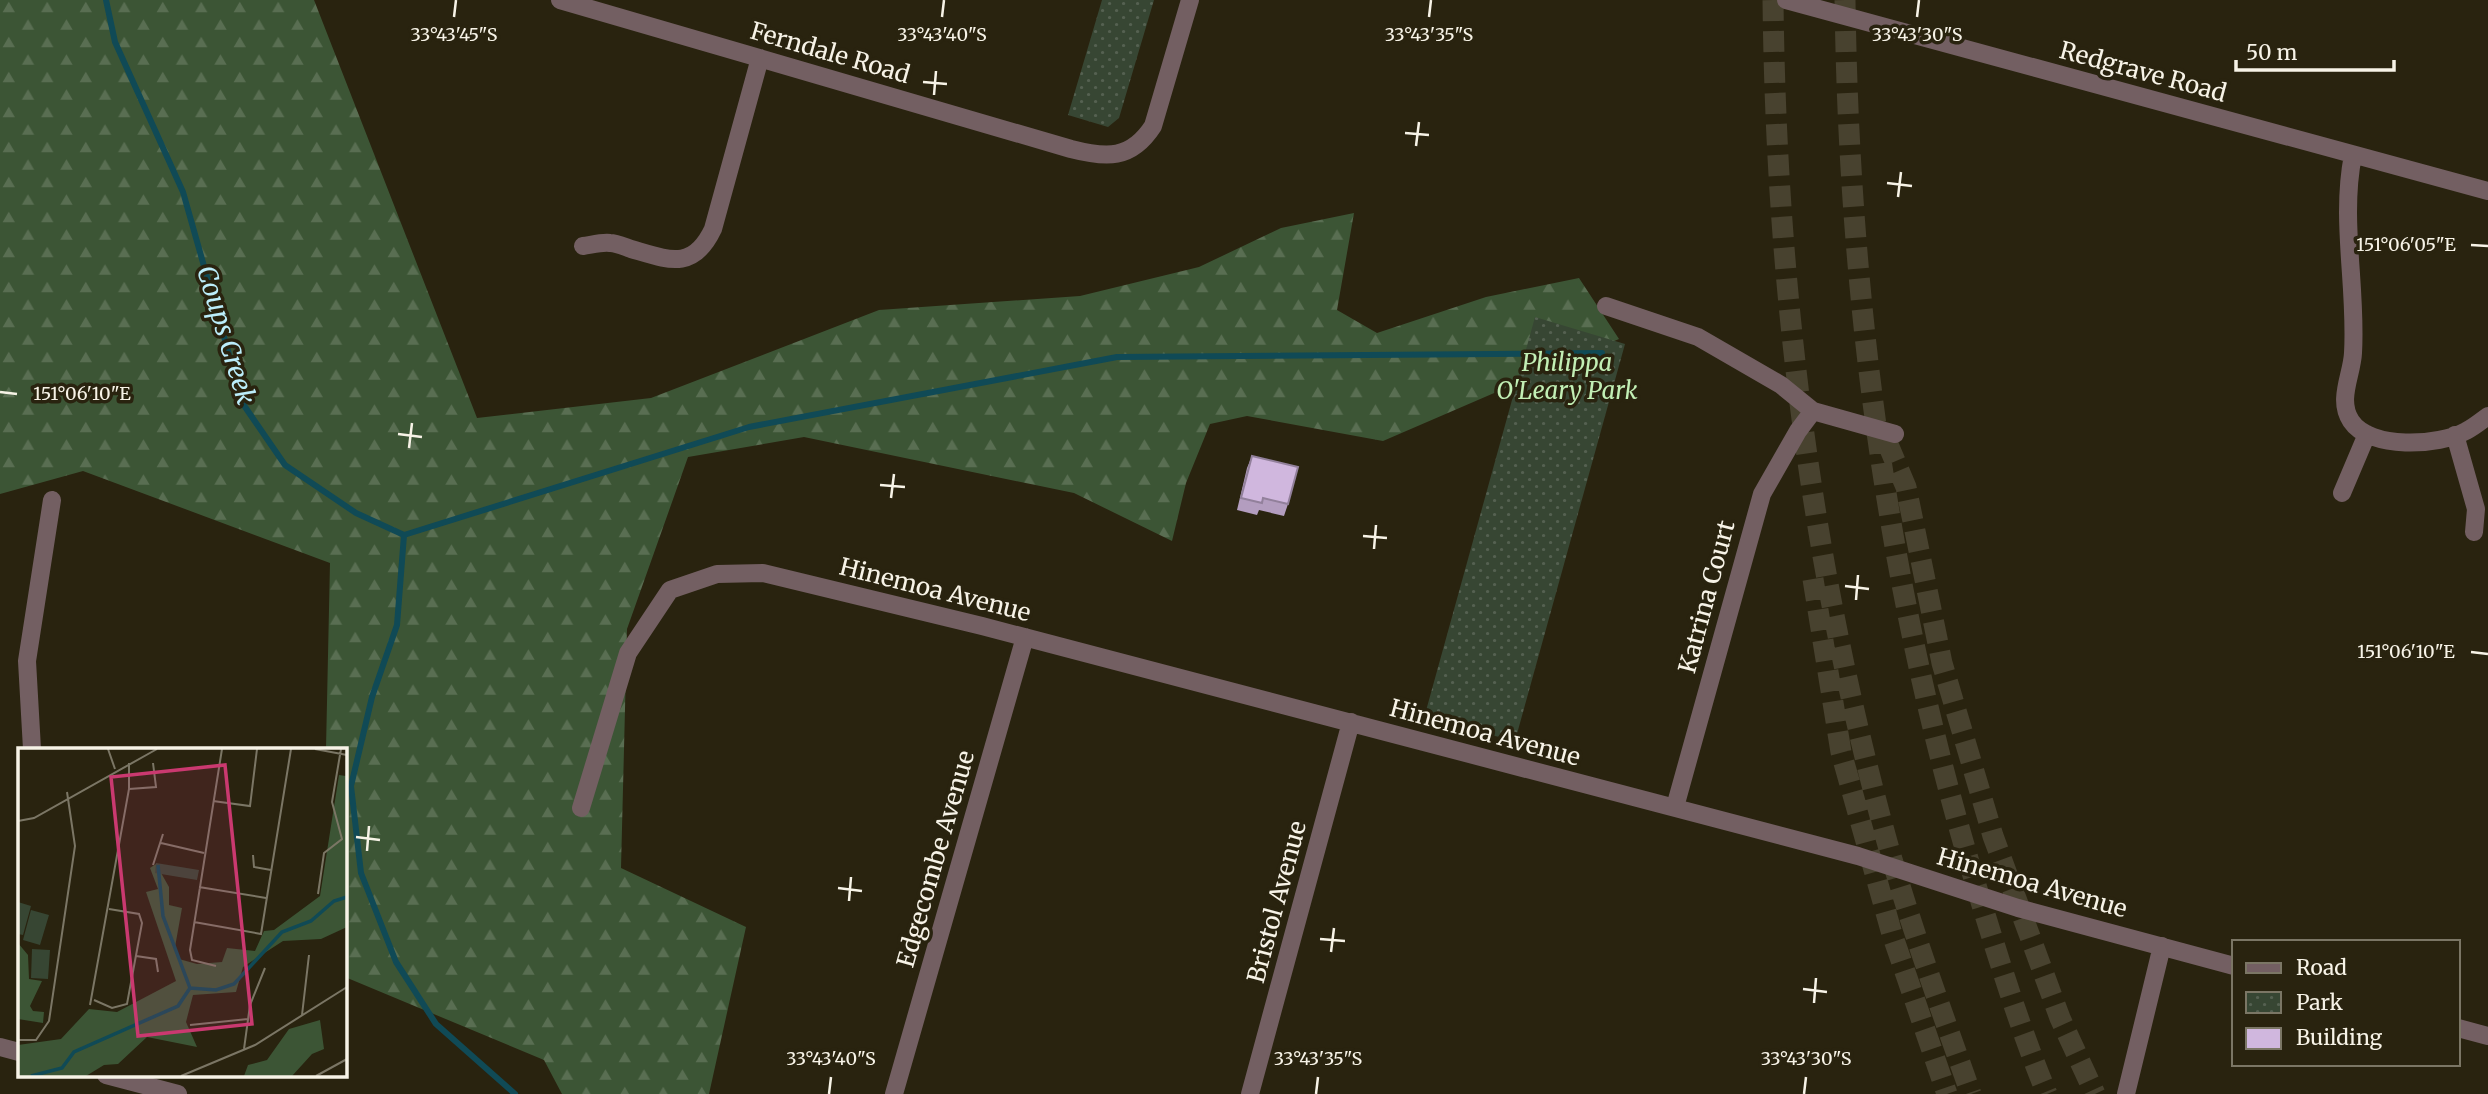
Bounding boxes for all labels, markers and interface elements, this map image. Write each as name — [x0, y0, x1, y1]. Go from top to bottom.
street label: Ferndale Road — [747, 15, 914, 90]
text: 33°43'45"S — [411, 23, 498, 46]
text: 33°43'40"S — [897, 23, 987, 46]
text: 33°43'35"S — [1385, 23, 1474, 46]
text: 33°43'30"S — [1872, 23, 1963, 46]
scale bar — [2236, 28, 2394, 72]
street label: Redgrave Road — [2056, 34, 2230, 109]
text: 50 m — [2246, 39, 2297, 66]
text: 151°06'05"E — [2356, 233, 2456, 256]
water label: Coups Creek — [190, 261, 263, 408]
park label: Philippa O'Leary Park — [1496, 347, 1638, 406]
text: 151°06'10"E — [33, 382, 131, 405]
street label: Katrina Court — [1671, 516, 1742, 677]
street label: Hinemoa Avenue — [836, 551, 1034, 628]
text: 151°06'10"E — [2357, 640, 2455, 663]
street label: Hinemoa Avenue — [1386, 692, 1584, 773]
street label: Edgecombe Avenue — [890, 747, 981, 971]
inset map — [18, 748, 346, 1076]
street label: Bristol Avenue — [1240, 817, 1313, 986]
street label: Hinemoa Avenue — [1934, 841, 2131, 924]
legend — [2232, 940, 2460, 1066]
text: Road — [2296, 954, 2347, 981]
text: Park — [2296, 989, 2343, 1016]
text: Building — [2296, 1024, 2383, 1051]
text: 33°43'40"S — [786, 1047, 876, 1070]
text: 33°43'35"S — [1274, 1047, 1363, 1070]
text: 33°43'30"S — [1761, 1047, 1852, 1070]

